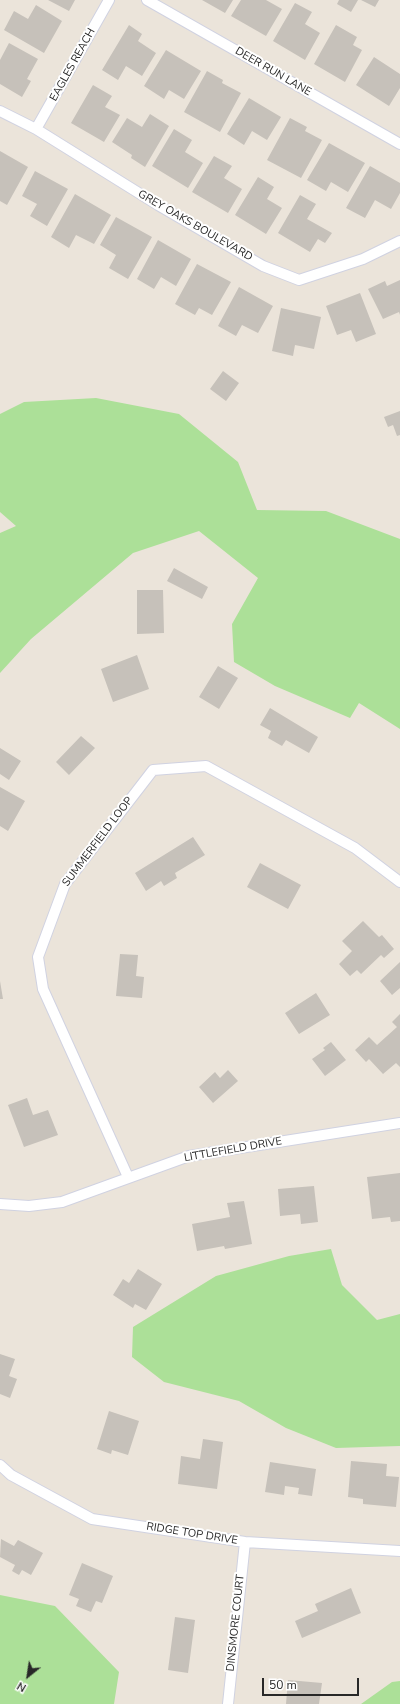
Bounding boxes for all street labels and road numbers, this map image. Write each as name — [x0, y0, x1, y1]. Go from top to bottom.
street label: EAGLES REACH — [48, 26, 98, 104]
street label: DEER RUN LANE — [233, 45, 313, 99]
street label: GREY OAKS BOULEVARD — [135, 188, 255, 264]
street label: SUMMERFIELD LOOP — [60, 795, 136, 889]
street label: LITTLEFIELD DRIVE — [183, 1135, 283, 1165]
street label: RIDGE TOP DRIVE — [145, 1520, 239, 1548]
street label: DINSMORE COURT — [224, 1574, 248, 1672]

